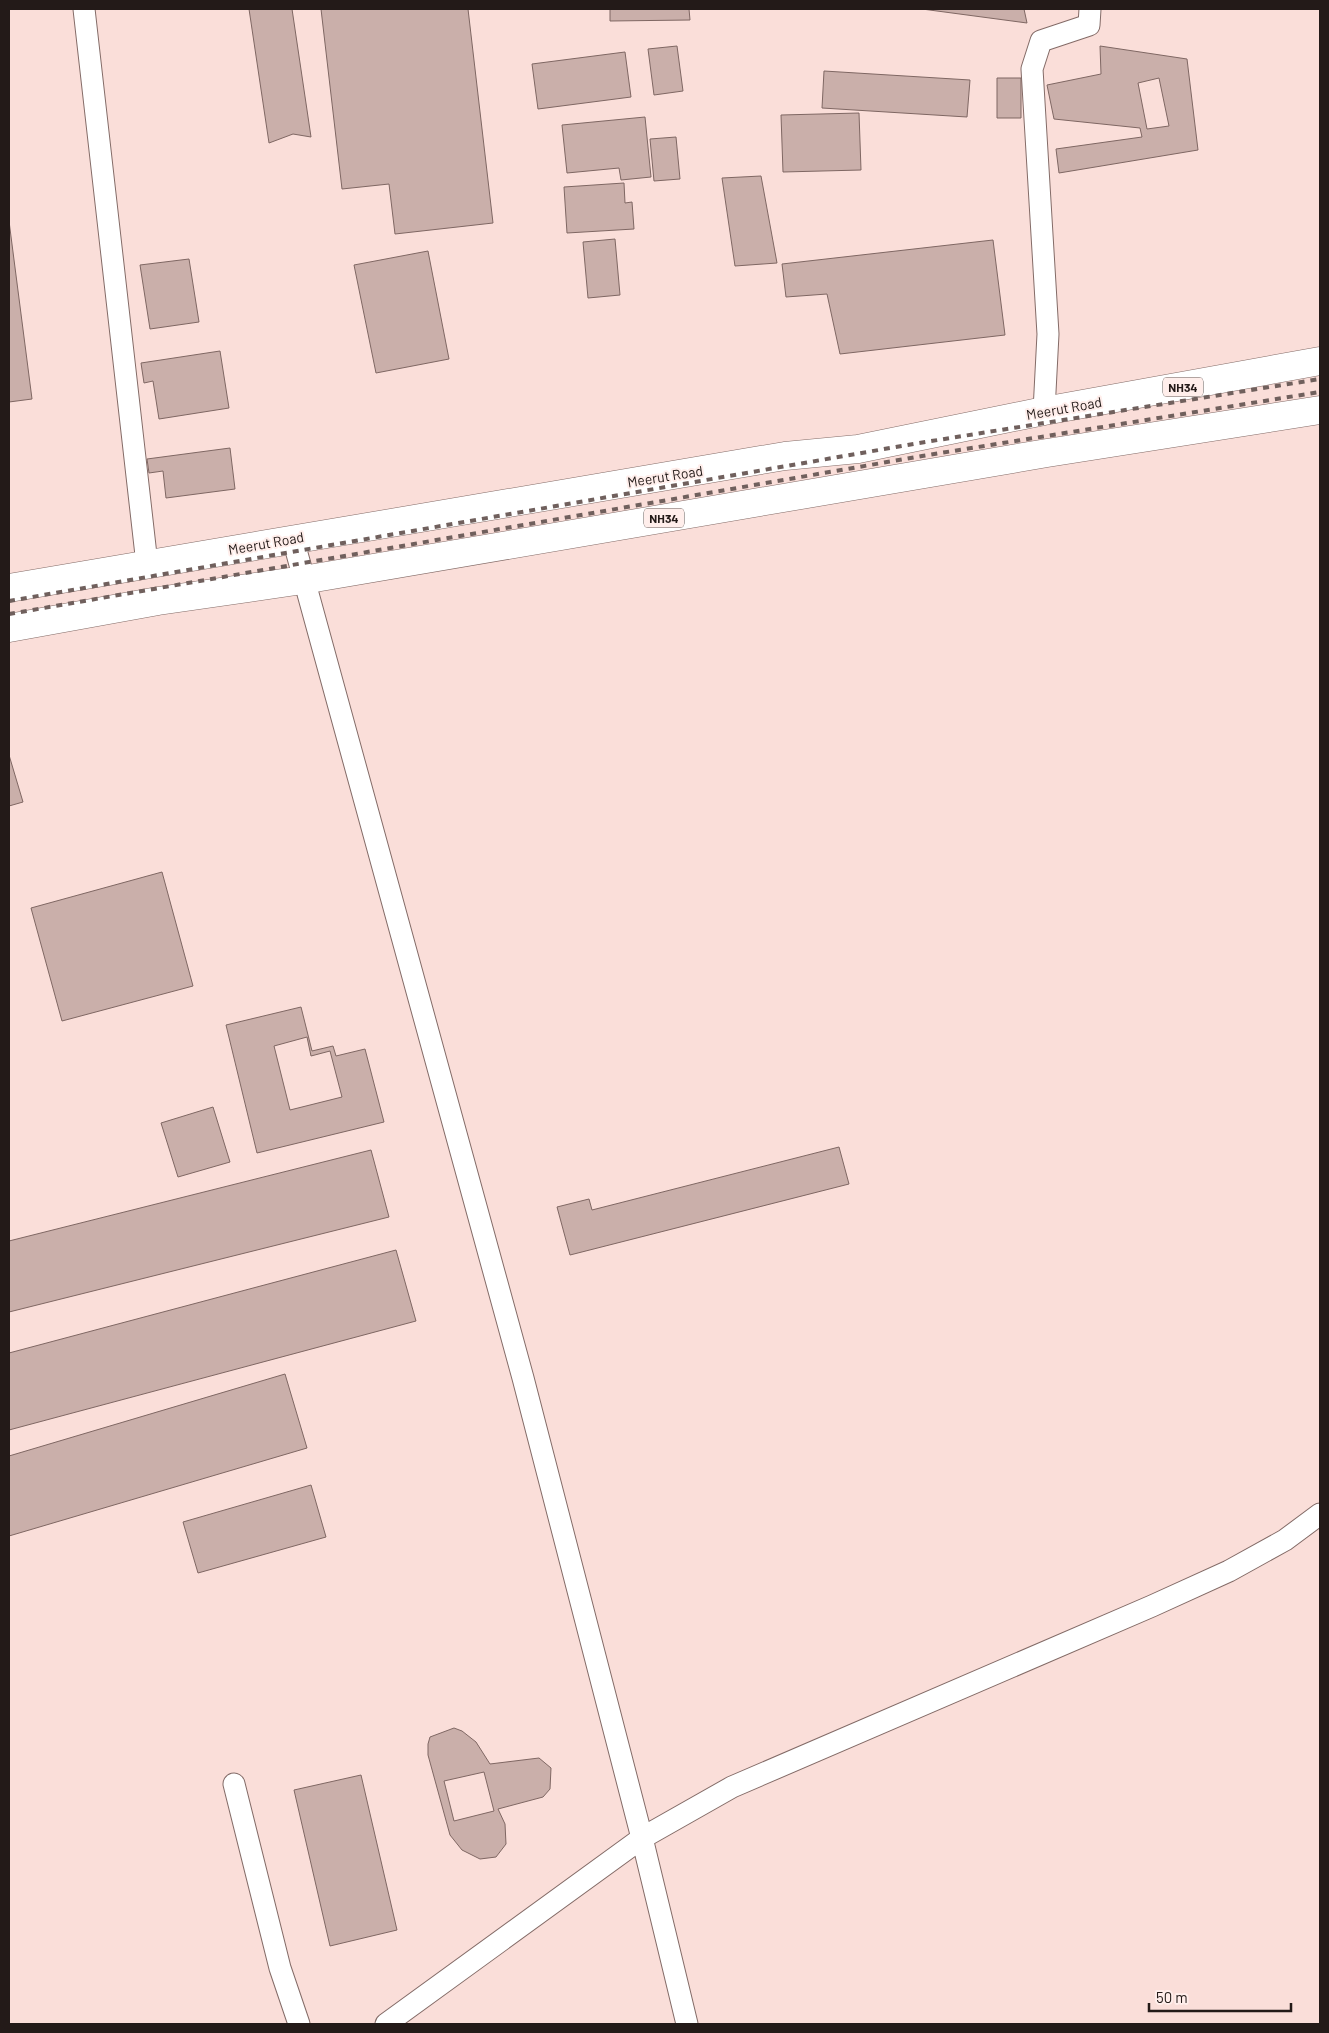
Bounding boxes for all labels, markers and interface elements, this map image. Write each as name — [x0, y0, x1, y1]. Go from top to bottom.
road number: NH34 — [1163, 378, 1203, 397]
street label: Meerut Road — [1025, 393, 1103, 423]
street label: Meerut Road — [626, 462, 704, 490]
road number: NH34 — [644, 508, 684, 528]
street label: Meerut Road — [227, 528, 305, 558]
scale bar — [1149, 1980, 1292, 2012]
text: 50 m — [1156, 1988, 1188, 2006]

